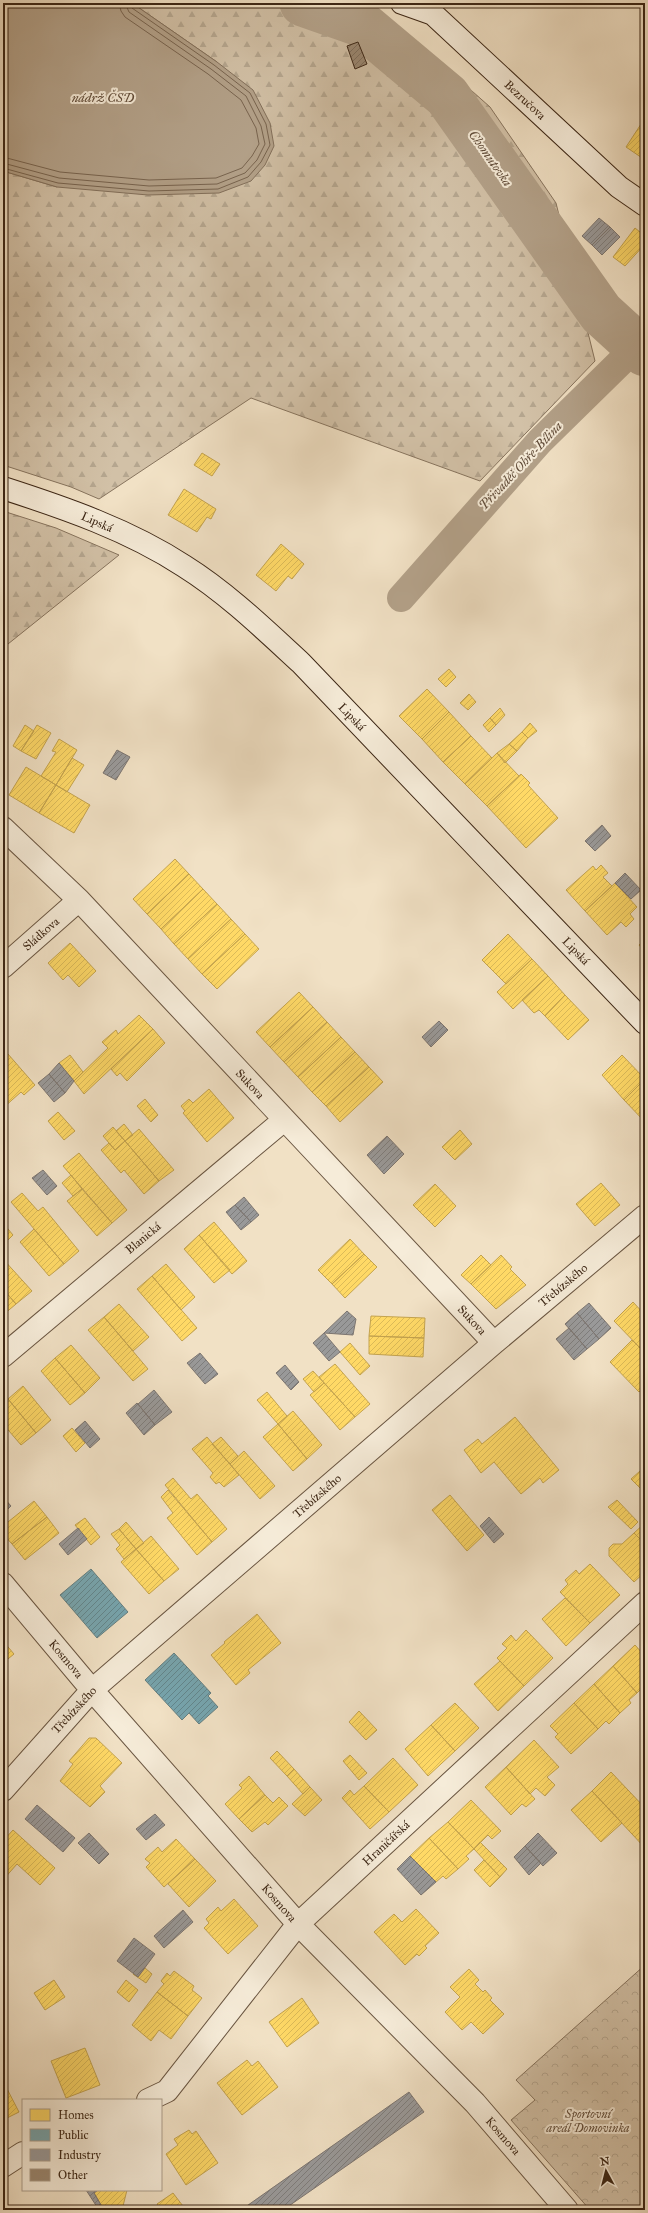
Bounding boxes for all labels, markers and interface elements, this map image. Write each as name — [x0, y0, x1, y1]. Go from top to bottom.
street label: Bezručova — [501, 77, 549, 123]
water label: nádrž ČSD — [72, 89, 135, 106]
water label: Chomutovka — [465, 127, 515, 190]
water label: Přivaděč Ohře-Bílina — [476, 418, 566, 513]
street label: Lipská — [79, 509, 116, 536]
street label: Lipská — [335, 700, 369, 734]
street label: Sládkova — [20, 914, 63, 954]
street label: Lipská — [559, 934, 593, 968]
street label: Sukova — [233, 1066, 268, 1102]
street label: Blanická — [123, 1219, 164, 1257]
street label: Třebízského — [536, 1261, 590, 1309]
street label: Sukova — [455, 1302, 490, 1338]
street label: Třebízského — [290, 1471, 344, 1521]
street label: Kosmova — [46, 1637, 87, 1682]
street label: Třebízského — [49, 1683, 99, 1737]
street label: Hraničářská — [360, 1817, 413, 1868]
street label: Kosmova — [259, 1881, 300, 1926]
legend — [22, 2099, 162, 2191]
park label: Sportovní areál Domovinka — [546, 2107, 630, 2135]
text: Homes — [58, 2108, 94, 2122]
street label: Kosmova — [483, 2114, 524, 2159]
text: Public — [58, 2128, 89, 2142]
text: Industry — [58, 2148, 101, 2162]
north arrow — [586, 2151, 626, 2191]
text: N — [599, 2154, 611, 2169]
text: Other — [58, 2168, 88, 2182]

